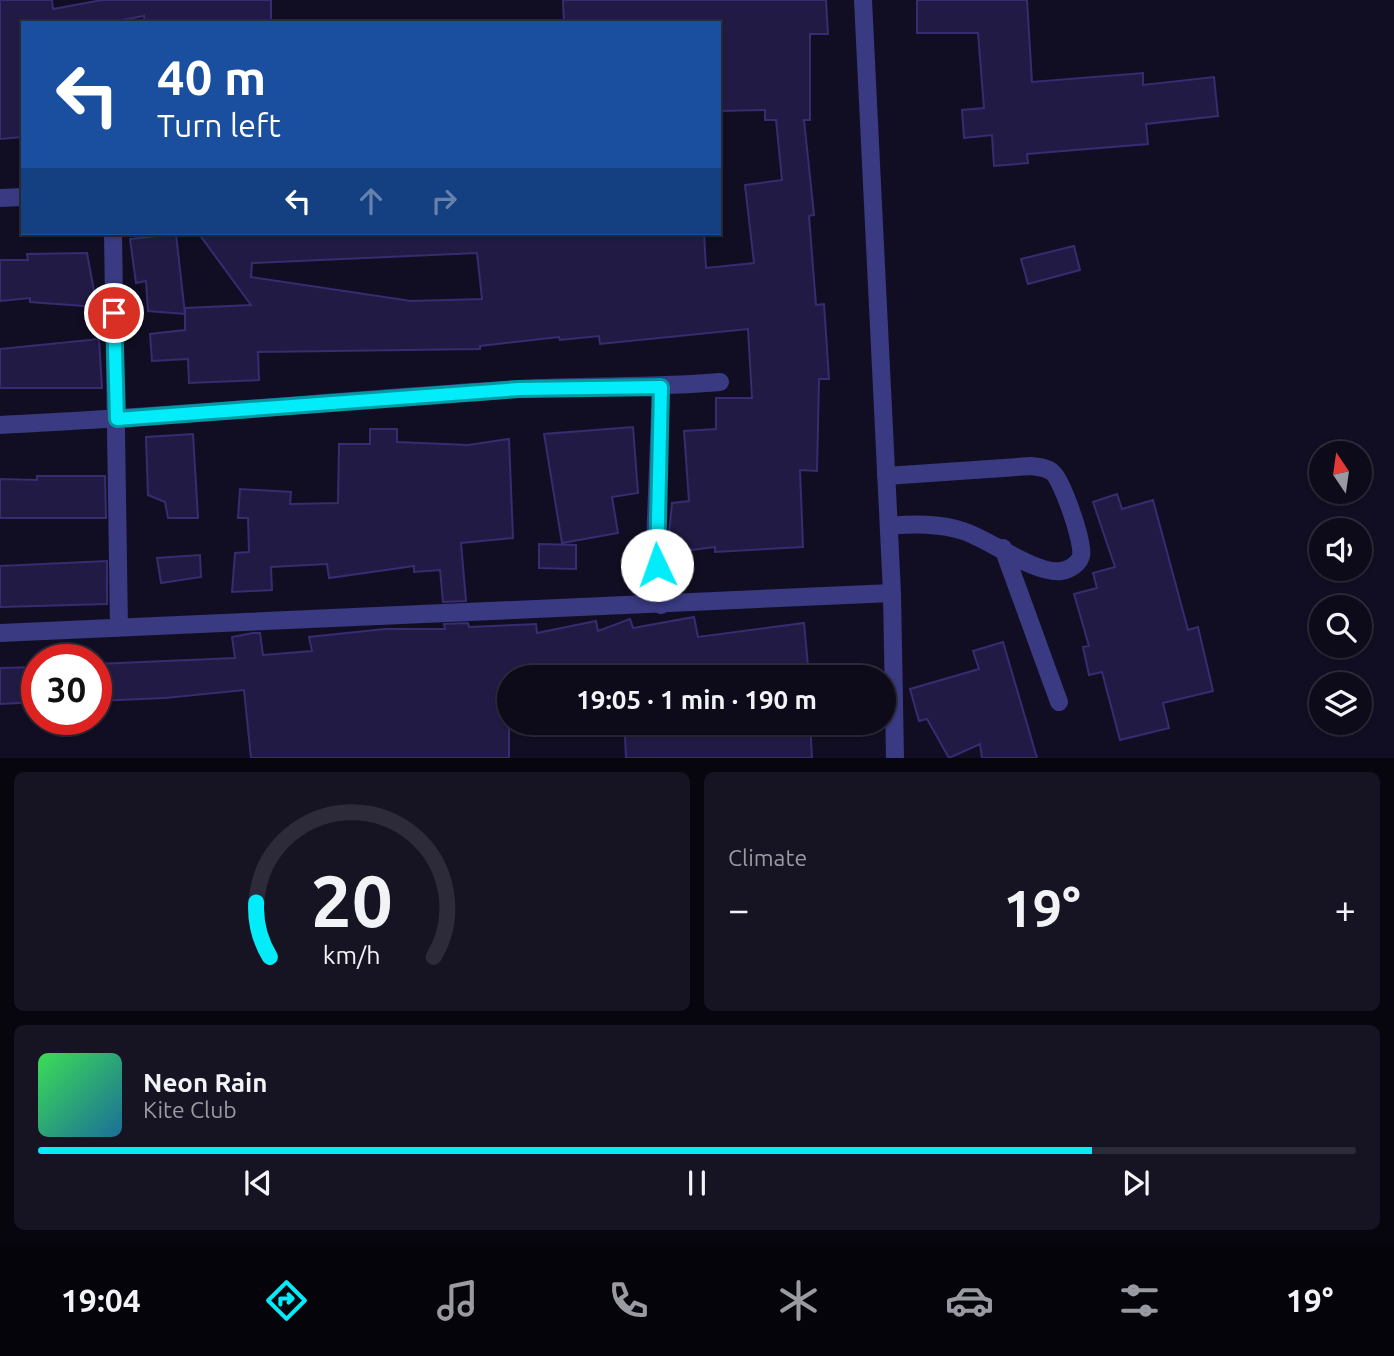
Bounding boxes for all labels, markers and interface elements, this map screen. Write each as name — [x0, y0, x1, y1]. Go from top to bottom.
icon: left — [42, 49, 133, 140]
text: 40 m — [157, 49, 266, 104]
text: Turn left — [157, 107, 281, 143]
icon: left — [279, 182, 317, 220]
icon: ahead — [352, 182, 390, 220]
icon: right — [425, 182, 463, 220]
pin — [84, 283, 144, 343]
icon: arrive — [95, 294, 133, 332]
north arrow — [1309, 441, 1372, 504]
map controls — [1309, 441, 1372, 735]
button: sound — [1309, 518, 1372, 581]
position arrow — [620, 528, 694, 602]
button: search — [1309, 595, 1372, 658]
speed limit sign: 30 — [21, 644, 112, 735]
button: layers — [1309, 672, 1372, 735]
text: 19:05 · 1 min · 190 m — [576, 685, 817, 714]
text: Climate — [728, 845, 807, 870]
text: 20 — [311, 860, 393, 942]
text: 19° — [1003, 879, 1081, 937]
text: − — [728, 888, 749, 930]
text: + — [1335, 888, 1356, 930]
text: km/h — [323, 941, 381, 969]
text: Neon Rain — [143, 1068, 268, 1097]
text: Kite Club — [143, 1097, 237, 1122]
icon: previous — [239, 1164, 277, 1202]
icon: pause — [678, 1164, 716, 1202]
icon: next — [1117, 1164, 1155, 1202]
icon: directions — [262, 1276, 311, 1325]
icon: music — [433, 1276, 482, 1325]
icon: phone — [604, 1276, 653, 1325]
icon: climate — [774, 1276, 823, 1325]
icon: car — [945, 1276, 994, 1325]
icon: filters — [1115, 1276, 1164, 1325]
text: 19:04 — [61, 1282, 141, 1318]
text: 19° — [1286, 1282, 1333, 1318]

